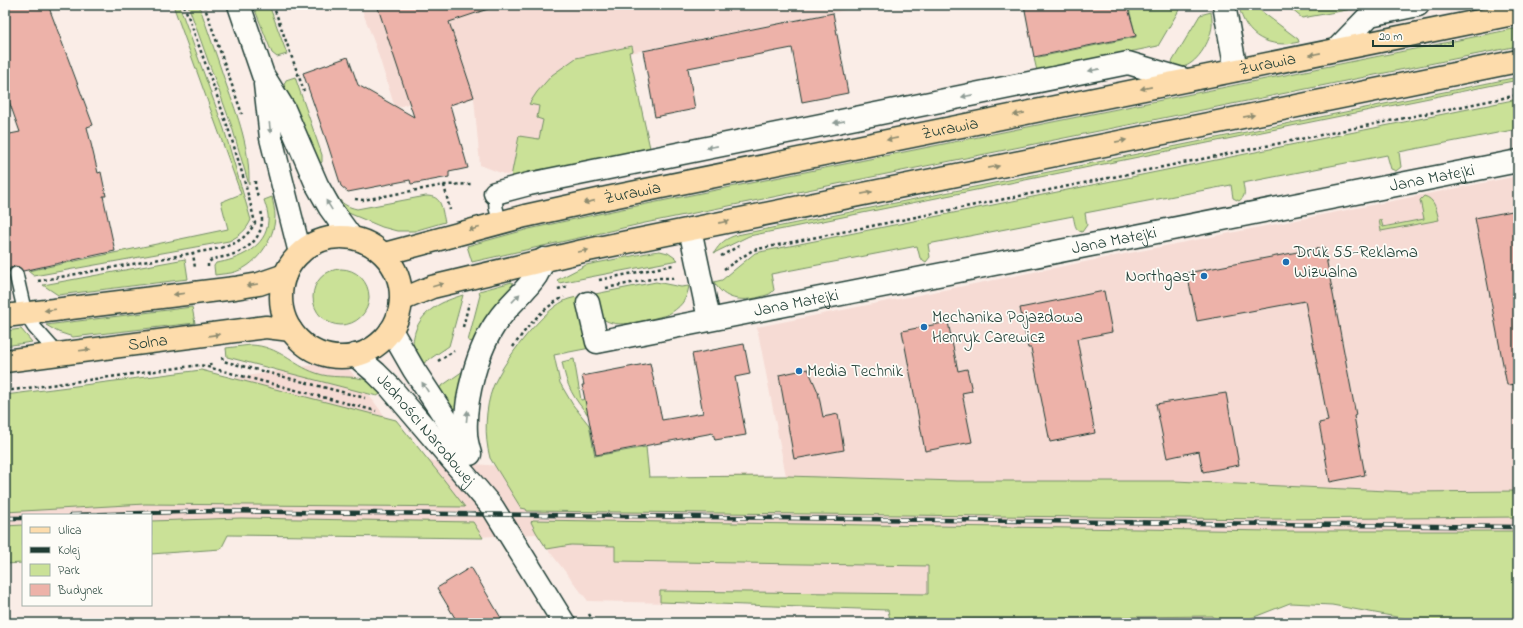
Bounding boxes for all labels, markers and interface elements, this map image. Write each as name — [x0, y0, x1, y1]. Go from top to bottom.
scale bar — [1373, 22, 1453, 48]
text: 20 m — [1379, 28, 1402, 46]
street label: Żurawia — [1237, 46, 1298, 82]
one-way arrow — [1309, 51, 1321, 57]
one-way arrow — [1088, 67, 1100, 73]
one-way arrow — [1140, 85, 1153, 91]
one-way arrow — [960, 93, 973, 99]
street label: Żurawia — [919, 110, 981, 146]
one-way arrow — [1013, 111, 1025, 117]
one-way arrow — [1243, 112, 1255, 118]
one-way arrow — [833, 119, 845, 125]
one-way arrow — [267, 122, 273, 134]
one-way arrow — [885, 137, 898, 143]
one-way arrow — [1115, 138, 1128, 144]
one-way arrow — [706, 145, 718, 151]
street label: Jana Matejki — [1387, 157, 1477, 198]
one-way arrow — [988, 164, 1000, 170]
street label: Żurawia — [602, 175, 663, 211]
one-way arrow — [860, 190, 873, 196]
one-way arrow — [325, 199, 332, 211]
one-way arrow — [582, 199, 595, 205]
one-way arrow — [717, 219, 730, 225]
street label: Jana Matejki — [1069, 220, 1159, 261]
one-way arrow — [468, 227, 480, 233]
place label: Druk 55-Reklama Wizualna — [1293, 240, 1418, 285]
one-way arrow — [576, 248, 589, 254]
marker: Druk 55-Reklama Wizualna — [1281, 257, 1291, 267]
place label: Northgast — [1125, 264, 1196, 291]
marker: Northgast — [1199, 271, 1209, 281]
one-way arrow — [246, 282, 258, 288]
one-way arrow — [431, 282, 444, 288]
street label: Jana Matejki — [752, 282, 841, 323]
one-way arrow — [173, 291, 185, 298]
one-way arrow — [511, 293, 520, 303]
place label: Mechanika Pojazdowa Henryk Carewicz — [932, 305, 1083, 351]
one-way arrow — [44, 307, 56, 313]
marker: Mechanika Pojazdowa Henryk Carewicz — [919, 322, 929, 332]
street label: Solna — [126, 327, 169, 357]
one-way arrow — [208, 332, 220, 338]
one-way arrow — [79, 347, 91, 353]
place label: Media Technik — [807, 359, 903, 384]
marker: Media Technik — [794, 366, 804, 376]
street label: Jedności Narodowej — [370, 367, 482, 492]
one-way arrow — [421, 381, 428, 393]
one-way arrow — [463, 410, 470, 422]
legend — [22, 514, 152, 606]
text: Ulica — [58, 522, 82, 540]
text: Kolej — [58, 542, 80, 560]
text: Park — [58, 562, 80, 580]
text: Budynek — [57, 582, 104, 601]

